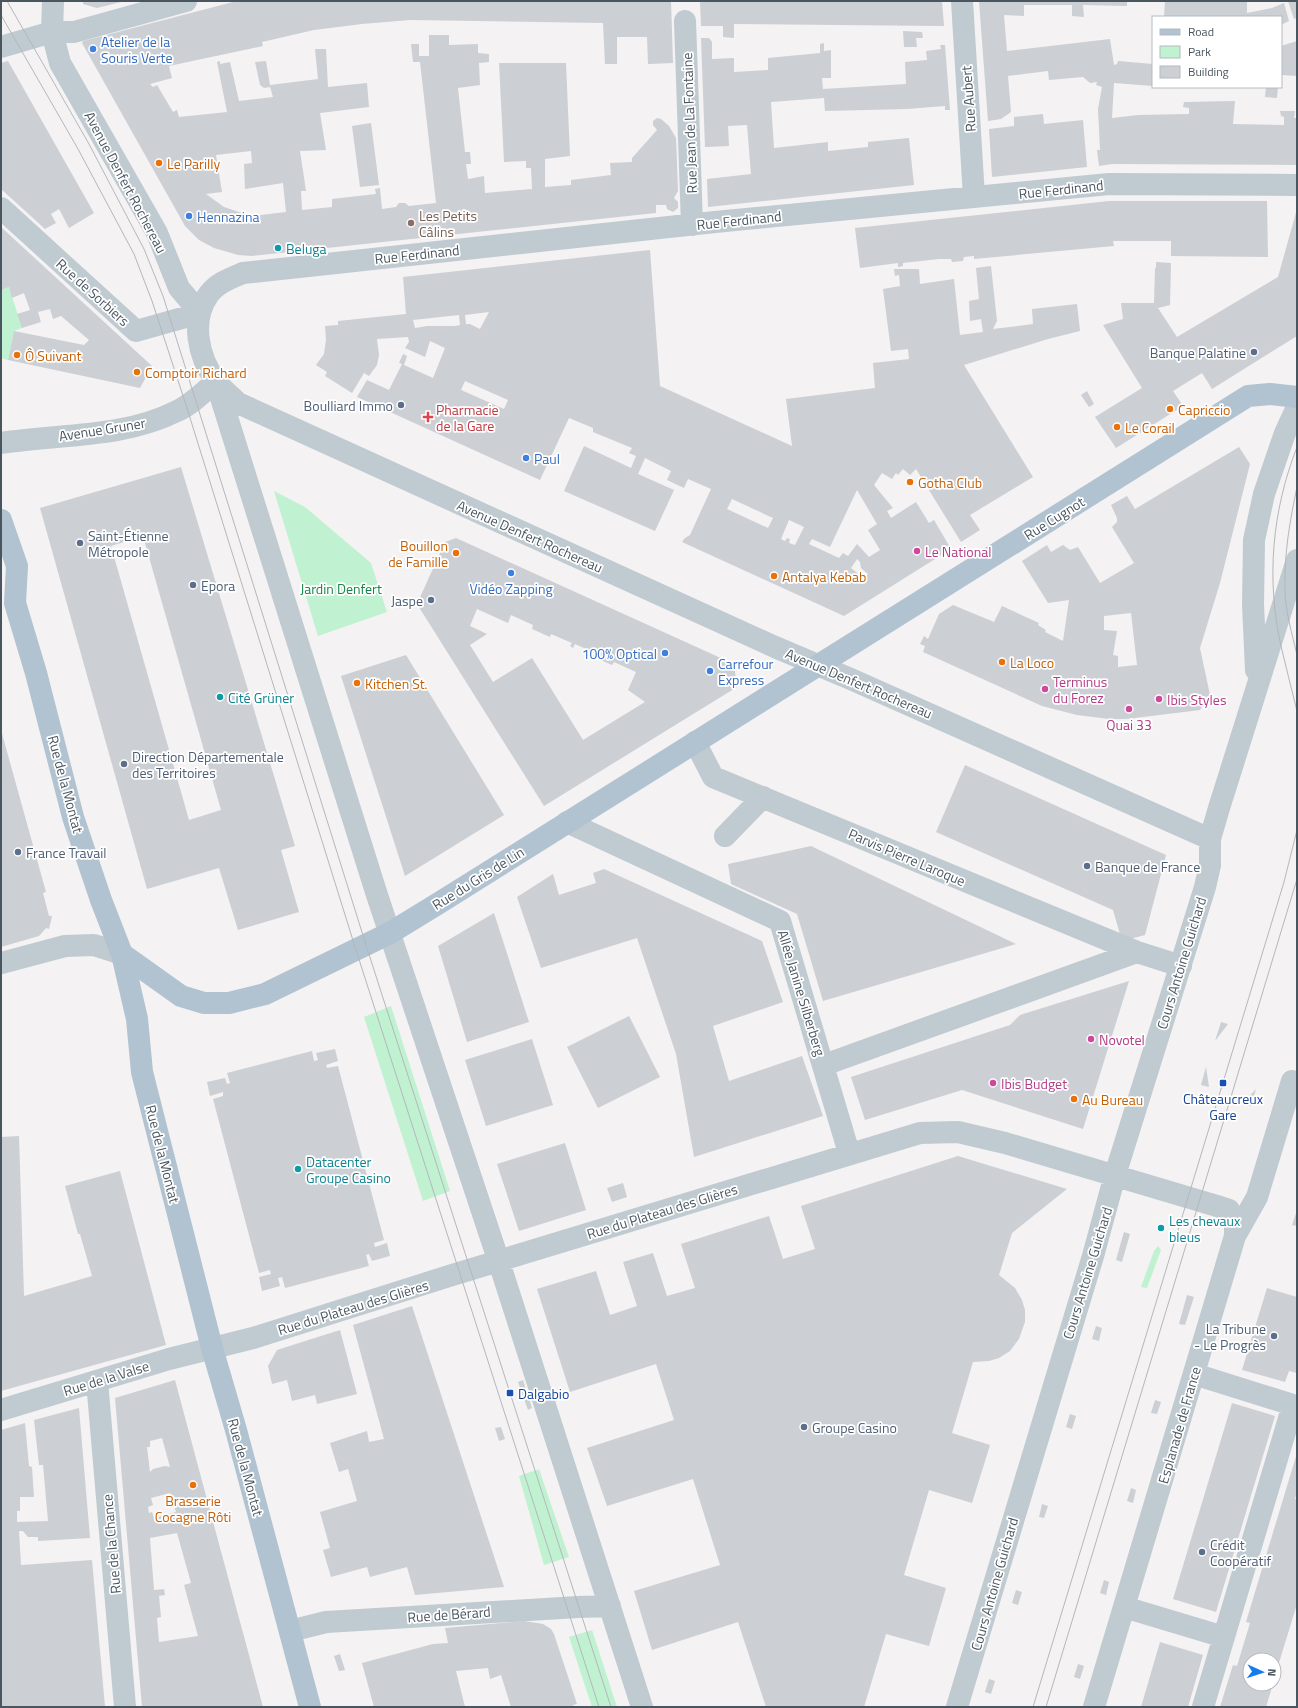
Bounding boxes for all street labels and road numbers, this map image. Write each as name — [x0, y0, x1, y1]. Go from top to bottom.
street label: Rue Jean de La Fontaine — [676, 52, 702, 194]
street label: Rue Aubert — [955, 65, 981, 133]
street label: Avenue Denfert Rochereau — [80, 107, 172, 257]
street label: Rue Ferdinand — [1018, 174, 1104, 204]
street label: Rue Ferdinand — [696, 205, 782, 235]
street label: Rue Ferdinand — [374, 239, 460, 269]
street label: Rue de Sorbiers — [52, 253, 134, 331]
street label: Avenue Gruner — [57, 412, 147, 446]
street label: Rue Cugnot — [1020, 491, 1088, 545]
street label: Avenue Denfert Rochereau — [454, 494, 606, 578]
street label: Avenue Denfert Rochereau — [782, 643, 936, 723]
street label: Rue de la Montat — [43, 733, 89, 835]
street label: Parvis Pierre Laroque — [845, 823, 969, 891]
street label: Rue du Gris de Lin — [428, 841, 528, 915]
street label: Cours Antoine Guichard — [1151, 894, 1211, 1032]
street label: Allée Janine Silberberg — [773, 927, 831, 1059]
street label: Rue de la Montat — [141, 1103, 185, 1205]
street label: Rue du Plateau des Glières — [584, 1178, 740, 1244]
street label: Cours Antoine Guichard — [1057, 1204, 1117, 1342]
street label: Rue du Plateau des Glières — [275, 1274, 431, 1340]
street label: Rue de la Valse — [61, 1355, 151, 1401]
street label: Esplanade de France — [1152, 1364, 1206, 1486]
street label: Rue de la Montat — [223, 1416, 269, 1518]
street label: Rue de la Chance — [96, 1493, 126, 1595]
street label: Cours Antoine Guichard — [965, 1515, 1023, 1653]
street label: Rue de Bérard — [407, 1601, 491, 1627]

